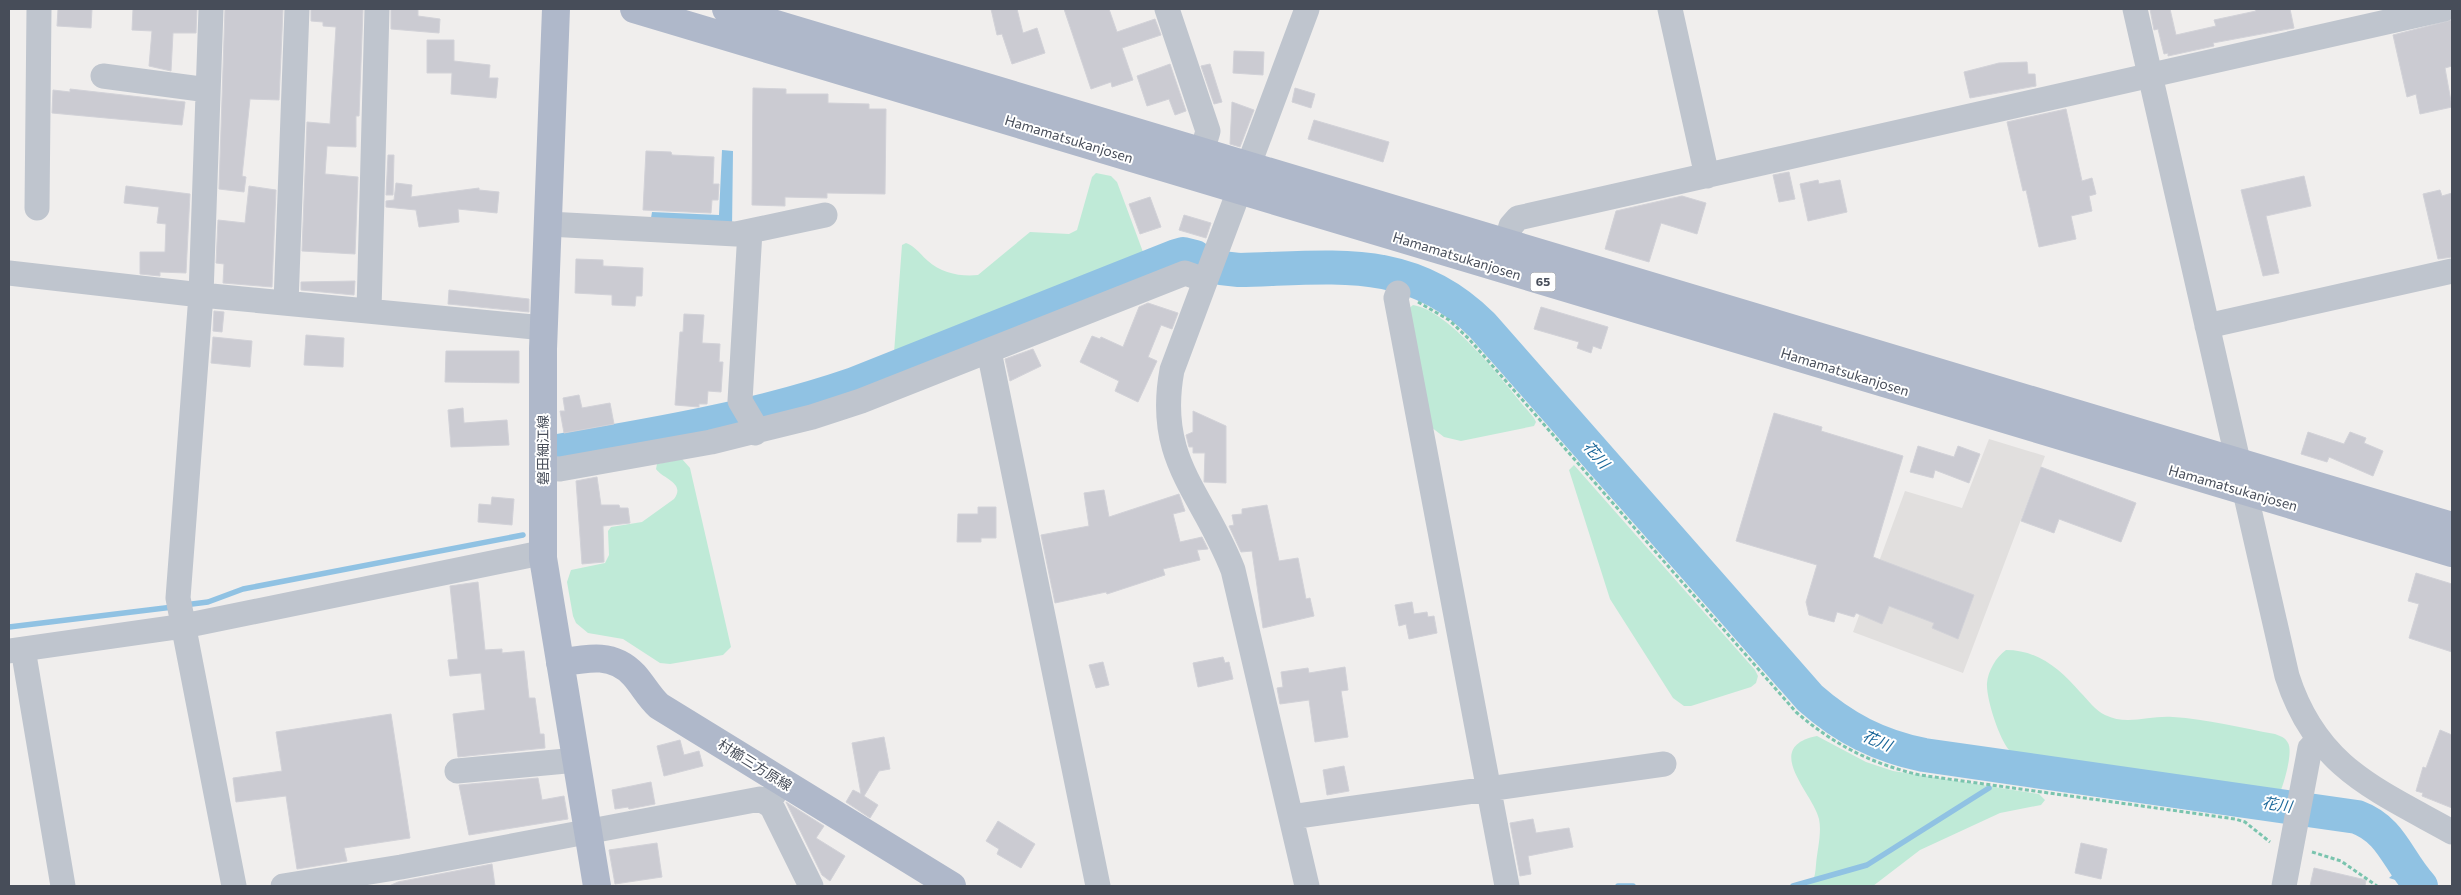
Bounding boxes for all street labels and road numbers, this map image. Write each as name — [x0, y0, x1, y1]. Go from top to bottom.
street label: Hamamatsukanjosen — [1003, 111, 1135, 166]
street label: Hamamatsukanjosen — [1391, 228, 1523, 283]
road number: 65 — [1530, 272, 1556, 292]
street label: Hamamatsukanjosen — [1779, 344, 1911, 399]
street label: 磐田細江線 — [534, 415, 551, 485]
street label: Hamamatsukanjosen — [2167, 461, 2300, 514]
street label: 村櫛三方原線 — [715, 735, 795, 794]

